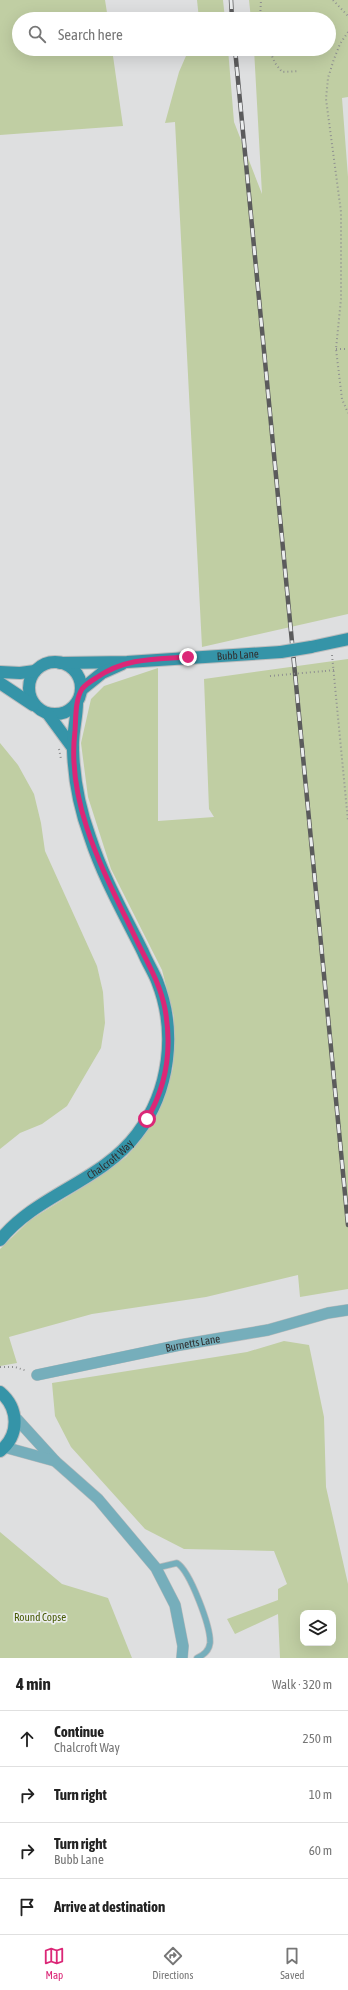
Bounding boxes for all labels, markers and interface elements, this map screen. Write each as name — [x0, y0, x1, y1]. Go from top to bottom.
search box — [12, 12, 336, 56]
icon: search — [26, 23, 48, 45]
text: Search here — [58, 26, 123, 43]
street label: Bubb Lane — [216, 647, 259, 662]
route end — [179, 648, 197, 666]
route start — [138, 1110, 156, 1128]
street label: Chalcroft Way — [85, 1137, 136, 1181]
street label: Burnetts Lane — [164, 1332, 221, 1354]
map controls — [300, 1610, 336, 1646]
button: layers — [300, 1610, 336, 1646]
park label: Round Copse — [14, 1611, 66, 1623]
text: 4 min — [16, 1674, 51, 1694]
text: Walk · 320 m — [272, 1677, 332, 1692]
text: Continue — [54, 1723, 104, 1740]
icon: ahead — [16, 1728, 38, 1750]
text: 250 m — [303, 1731, 332, 1746]
text: Chalcroft Way — [54, 1740, 120, 1755]
icon: right — [16, 1784, 38, 1806]
text: Turn right — [54, 1786, 107, 1803]
text: 10 m — [309, 1787, 332, 1802]
text: Turn right — [54, 1835, 107, 1852]
icon: right — [16, 1840, 38, 1862]
text: 60 m — [309, 1843, 332, 1858]
text: Bubb Lane — [54, 1852, 104, 1867]
icon: arrive — [16, 1896, 38, 1918]
text: Arrive at destination — [54, 1898, 165, 1915]
tab: Map — [43, 1945, 65, 1981]
tab: Directions — [152, 1945, 193, 1981]
tab: Saved — [280, 1945, 305, 1981]

